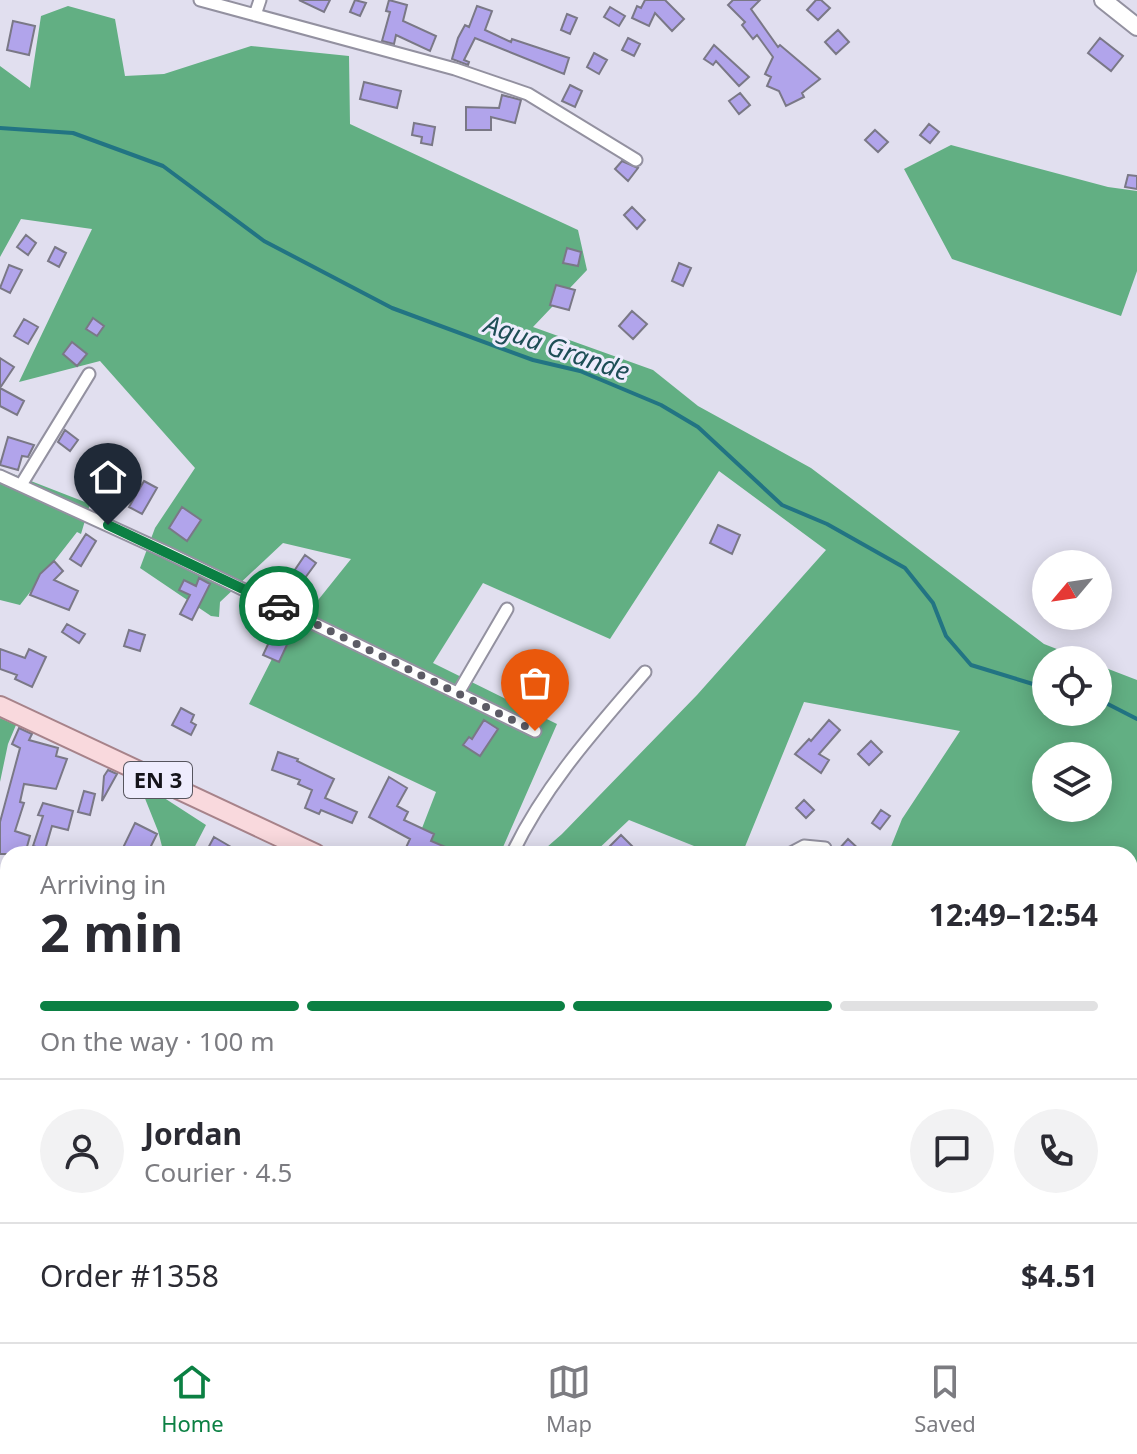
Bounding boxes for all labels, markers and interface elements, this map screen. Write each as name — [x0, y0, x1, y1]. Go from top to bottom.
water label: Agua Grande — [478, 305, 635, 389]
pin — [74, 443, 142, 525]
icon: home — [86, 455, 130, 499]
north arrow — [1032, 550, 1112, 630]
map controls — [1032, 550, 1112, 822]
courier — [239, 566, 319, 646]
icon: car — [257, 584, 301, 628]
button: locate — [1032, 646, 1112, 726]
pin — [501, 649, 569, 731]
icon: bag — [513, 661, 557, 705]
button: layers — [1032, 742, 1112, 822]
road number: EN 3 — [124, 762, 192, 798]
text: Arriving in — [40, 866, 166, 902]
text: 12:49–12:54 — [929, 894, 1098, 935]
text: 2 min — [40, 896, 183, 967]
text: On the way · 100 m — [40, 1023, 274, 1059]
button: person — [40, 1109, 124, 1193]
button: chat — [910, 1109, 994, 1193]
button: phone — [1014, 1109, 1098, 1193]
text: Jordan — [144, 1113, 242, 1154]
text: Courier · 4.5 — [144, 1154, 292, 1190]
text: Order #1358 — [40, 1255, 219, 1296]
text: $4.51 — [1021, 1255, 1098, 1296]
tab: Home — [161, 1360, 224, 1438]
tab: Map — [546, 1360, 592, 1438]
tab: Saved — [914, 1360, 976, 1438]

